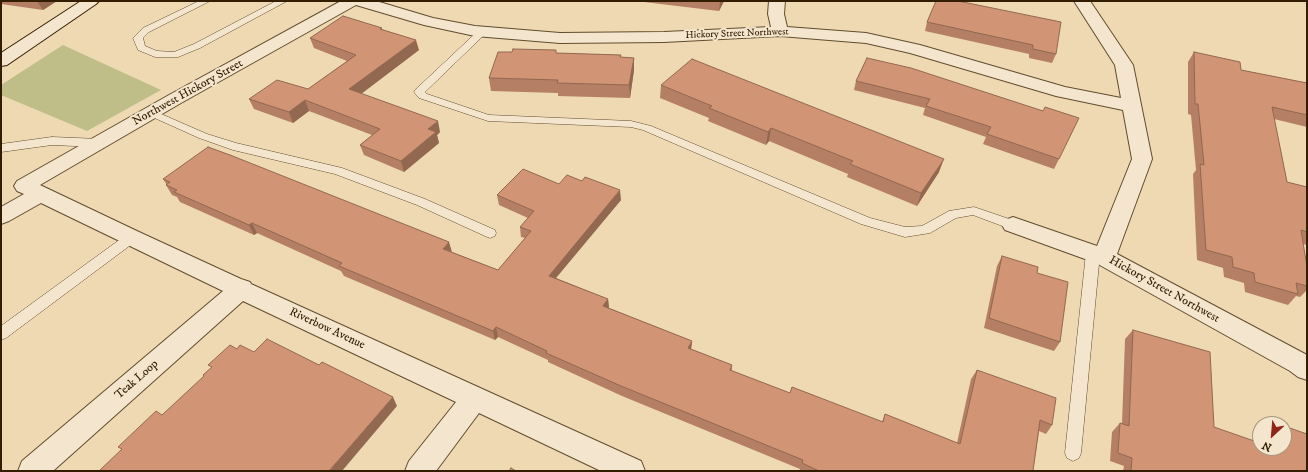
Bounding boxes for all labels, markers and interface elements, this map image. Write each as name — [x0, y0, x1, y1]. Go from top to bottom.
street label: Hickory Street Northwest — [685, 26, 789, 42]
street label: Northwest Hickory Street — [130, 57, 246, 129]
street label: Hickory Street Northwest — [1106, 254, 1222, 326]
street label: Riverbow Avenue — [287, 305, 367, 353]
street label: Teak Loop — [112, 357, 162, 403]
north arrow — [1252, 416, 1292, 456]
text: N — [1260, 438, 1274, 454]

